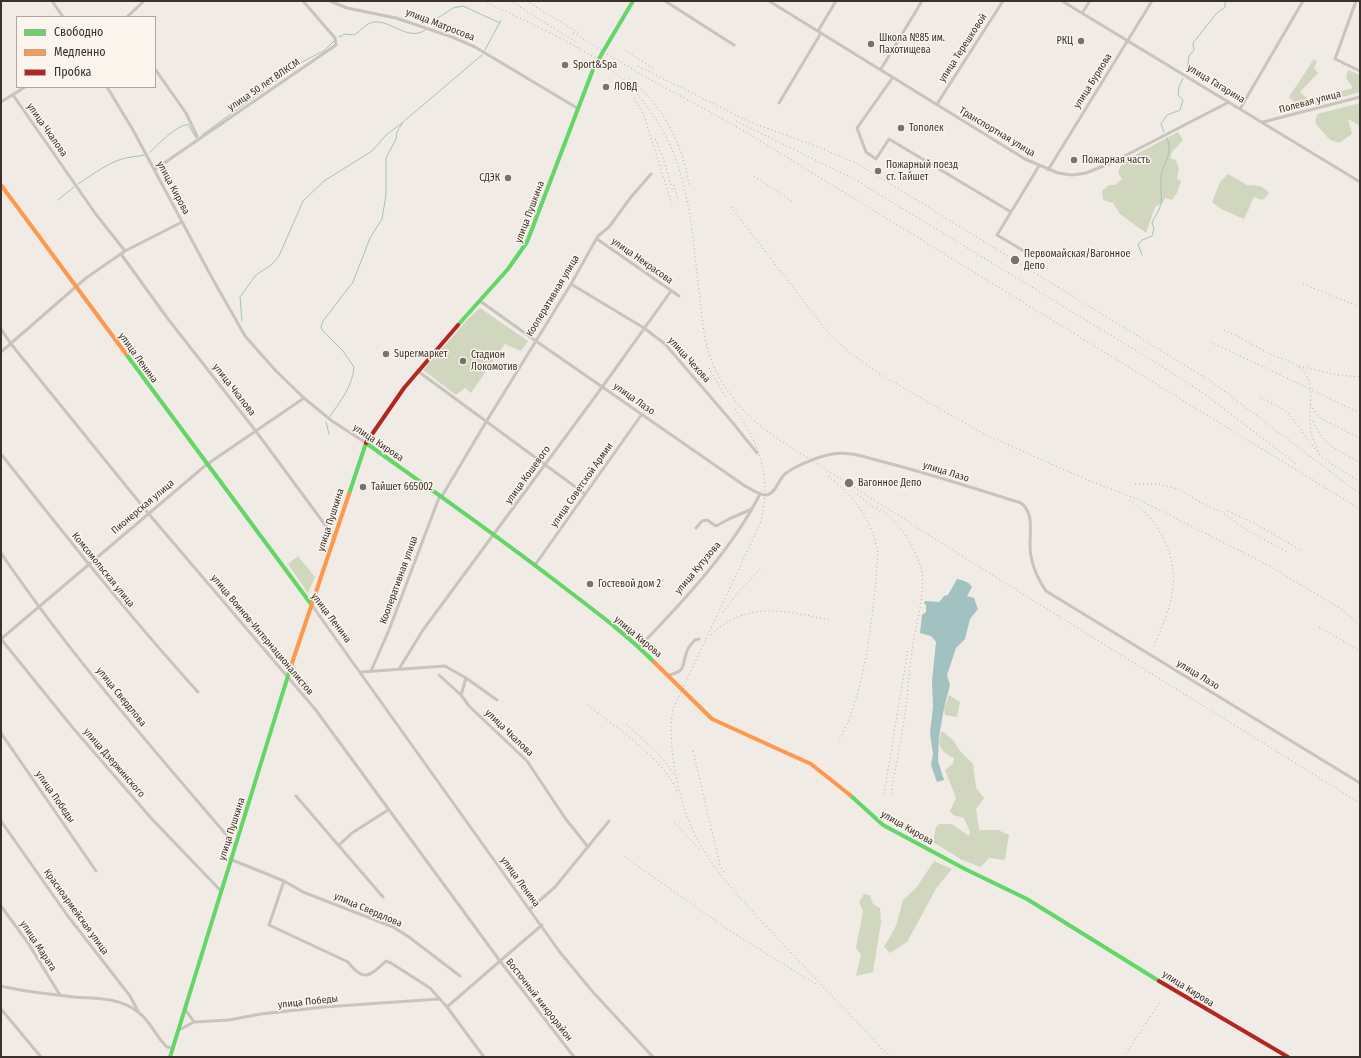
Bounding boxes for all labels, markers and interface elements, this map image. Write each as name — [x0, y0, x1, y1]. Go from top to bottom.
street label: улица Матросова — [404, 6, 476, 44]
street label: улица Терешковой — [936, 11, 990, 85]
legend — [16, 16, 156, 88]
text: Свободно — [54, 25, 103, 39]
place label: Школа №85 им. Пахотищева — [879, 32, 945, 56]
place label: РКЦ — [1056, 35, 1073, 47]
marker: РКЦ — [1076, 36, 1086, 46]
marker: Школа №85 им. Пахотищева — [866, 39, 876, 49]
text: Медленно — [54, 45, 106, 59]
street label: улица Бурлова — [1071, 51, 1115, 111]
street label: улица 50 лет ВЛКСМ — [226, 56, 302, 114]
place label: Sport&Spa — [573, 59, 617, 71]
marker: Sport&Spa — [560, 60, 570, 70]
street label: улица Гагарина — [1185, 62, 1247, 106]
text: Пробка — [54, 65, 92, 79]
place label: ЛОВД — [614, 81, 637, 93]
marker: ЛОВД — [601, 82, 611, 92]
street label: Полевая улица — [1278, 88, 1342, 116]
street label: улица Чкалова — [24, 101, 70, 159]
street label: Транспортная улица — [957, 105, 1037, 159]
place label: Тополек — [909, 122, 944, 134]
marker: Тополек — [896, 123, 906, 133]
place label: Пожарная часть — [1082, 154, 1150, 166]
marker: Пожарная часть — [1069, 155, 1079, 165]
street label: улица Кирова — [154, 159, 192, 217]
place label: Пожарный поезд ст. Тайшет — [886, 159, 958, 182]
marker: Пожарный поезд ст. Тайшет — [873, 166, 883, 176]
place label: СДЭК — [479, 172, 500, 184]
marker: СДЭК — [503, 173, 513, 183]
street label: улица Пушкина — [513, 179, 547, 245]
street label: улица Некрасова — [609, 235, 675, 287]
place label: Первомайская/Вагонное Депо — [1024, 248, 1130, 272]
street label: Кооперативная улица — [524, 253, 582, 339]
marker: Первомайская/Вагонное Депо — [1009, 254, 1021, 266]
street label: улица Ленина — [116, 331, 160, 385]
street label: улица Чехова — [665, 335, 713, 385]
place label: Superмаркет — [394, 348, 448, 360]
marker: Superмаркет — [381, 349, 391, 359]
place label: Стадион Локомотив — [471, 349, 518, 372]
marker: Стадион Локомотив — [458, 356, 468, 366]
street label: улица Чкалова — [210, 362, 258, 418]
street label: улица Лазо — [611, 380, 657, 418]
street label: улица Кирова — [350, 422, 406, 464]
street label: улица Советской Армии — [548, 440, 616, 530]
street label: улица Кошевого — [503, 444, 553, 506]
street label: улица Лазо — [921, 459, 971, 485]
street label: Пионерская улица — [109, 477, 177, 537]
marker: Вагонное Депо — [843, 477, 855, 489]
place label: Вагонное Депо — [858, 477, 922, 489]
place label: Тайшет 665002 — [371, 481, 433, 493]
marker: Тайшет 665002 — [358, 482, 368, 492]
street label: улица Пушкина — [315, 487, 347, 553]
street label: Комсомольская улица — [69, 530, 137, 610]
street label: Кооперативная улица — [377, 534, 421, 626]
street label: улица Кутузова — [672, 539, 724, 597]
street label: улица Воинов-Интернационалистов — [208, 572, 316, 698]
place label: Гостевой дом 2 — [598, 578, 661, 590]
marker: Гостевой дом 2 — [585, 579, 595, 589]
street label: улица Ленина — [308, 591, 354, 645]
street label: улица Кирова — [612, 614, 664, 660]
street label: улица Лазо — [1174, 658, 1222, 692]
street label: улица Свердлова — [93, 665, 149, 729]
street label: улица Чкалова — [482, 707, 536, 759]
street label: улица Дзержинского — [81, 726, 147, 800]
street label: улица Победы — [33, 769, 77, 825]
street label: улица Пушкина — [216, 796, 248, 862]
street label: улица Кирова — [879, 808, 935, 848]
street label: улица Ленина — [498, 855, 542, 909]
street label: Красноармейская улица — [41, 867, 111, 957]
street label: улица Свердлова — [332, 890, 404, 930]
street label: улица Марата — [17, 918, 59, 974]
street label: Восточный микрорайон — [503, 956, 575, 1044]
street label: улица Кирова — [1160, 968, 1216, 1010]
street label: улица Победы — [277, 993, 339, 1011]

